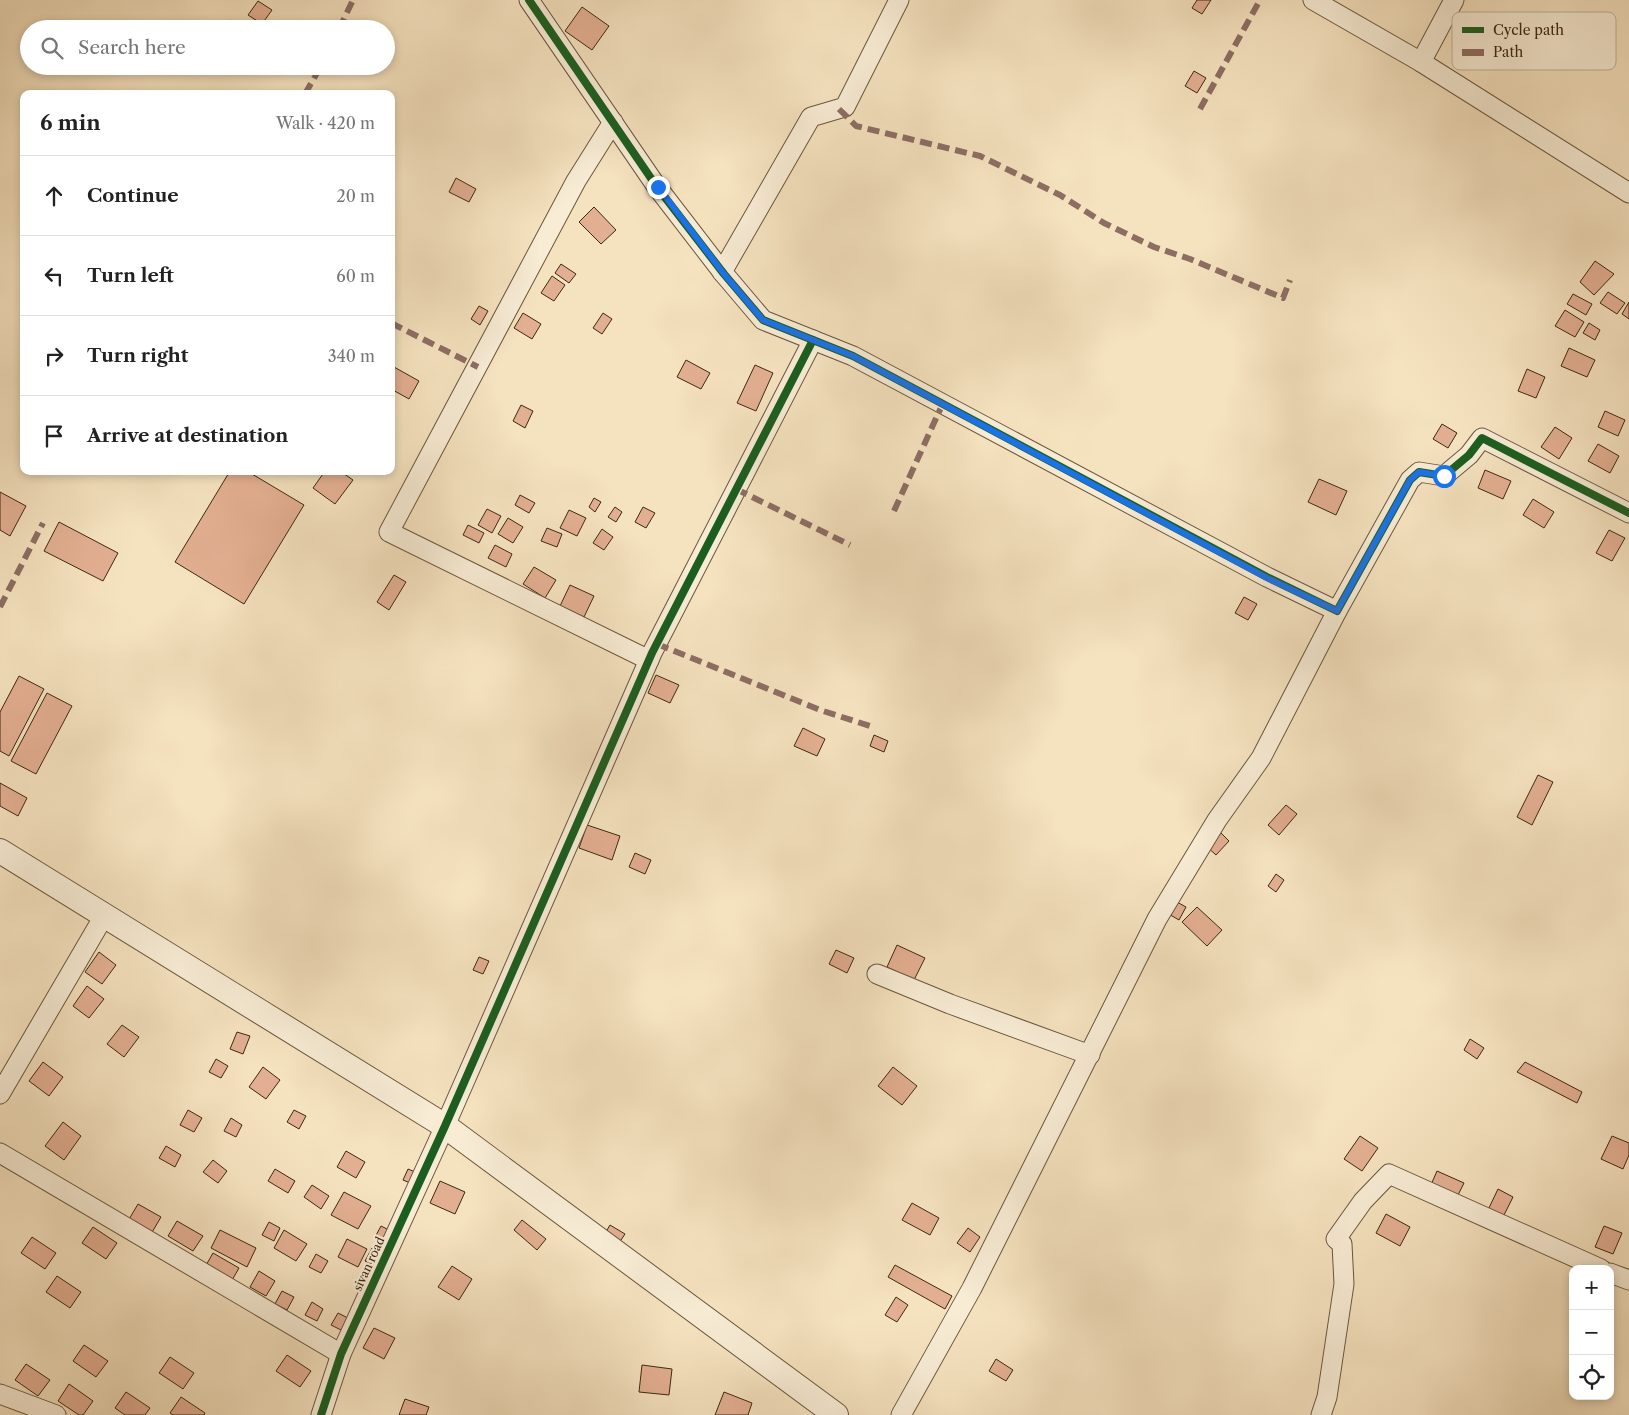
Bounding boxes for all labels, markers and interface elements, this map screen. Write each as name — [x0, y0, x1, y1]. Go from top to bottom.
legend — [1452, 12, 1616, 70]
search box — [20, 20, 395, 75]
text: Cycle path — [1493, 21, 1564, 39]
icon: search — [38, 34, 66, 62]
text: Search here — [78, 36, 186, 59]
text: Path — [1493, 43, 1523, 61]
text: 6 min — [40, 110, 101, 135]
text: Walk · 420 m — [276, 113, 375, 133]
route end — [647, 176, 670, 199]
icon: ahead — [40, 182, 68, 210]
text: Continue — [87, 184, 179, 207]
text: 20 m — [336, 186, 375, 206]
icon: left — [40, 262, 68, 290]
text: Turn left — [87, 264, 174, 287]
text: 60 m — [336, 266, 375, 286]
icon: right — [40, 342, 68, 370]
text: Turn right — [87, 344, 188, 367]
text: 340 m — [328, 346, 375, 366]
icon: arrive — [40, 422, 68, 450]
text: Arrive at destination — [87, 424, 288, 447]
route start — [1433, 465, 1456, 488]
street label: sivan road — [350, 1234, 388, 1293]
map controls — [1569, 1265, 1614, 1400]
button: + — [1569, 1265, 1614, 1310]
button: − — [1569, 1310, 1614, 1355]
button: locate — [1569, 1355, 1614, 1400]

